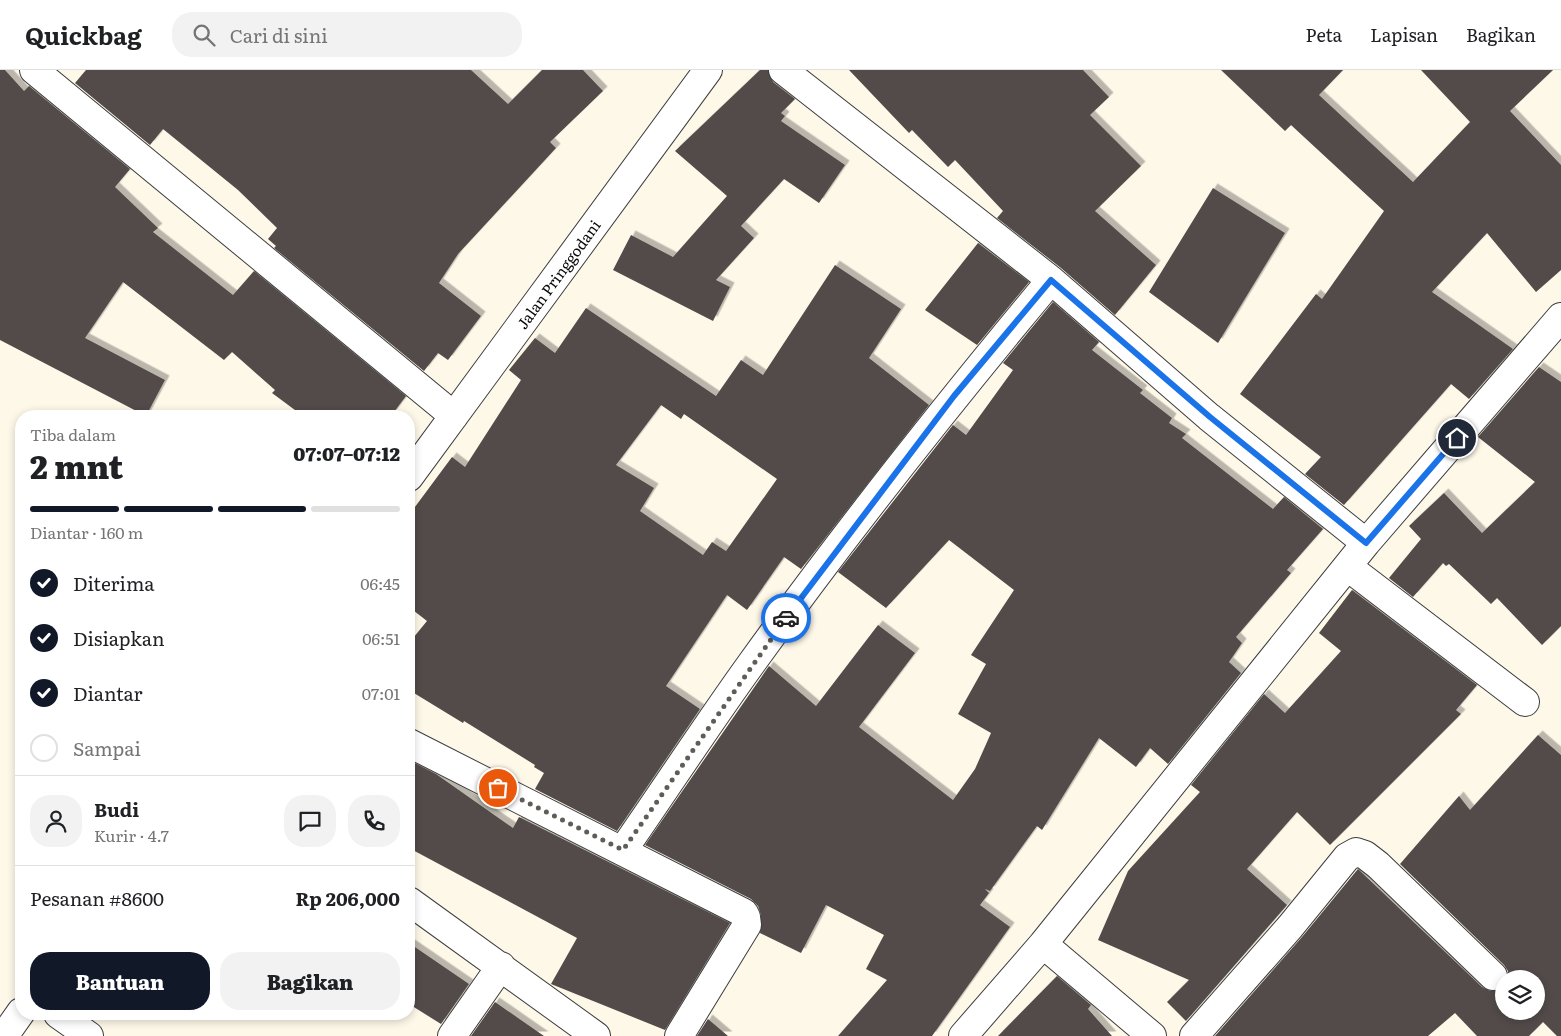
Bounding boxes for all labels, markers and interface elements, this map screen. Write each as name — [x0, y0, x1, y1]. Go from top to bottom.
search box — [172, 12, 522, 57]
text: Quickbag — [25, 17, 142, 52]
icon: search — [190, 21, 218, 49]
text: Cari di sini — [230, 21, 328, 49]
text: Peta — [1306, 21, 1342, 48]
text: Lapisan — [1370, 21, 1438, 48]
text: Bagikan — [1466, 21, 1536, 48]
street label: Jalan Pringgodani — [510, 215, 606, 333]
pin — [1436, 417, 1478, 459]
text: Tiba dalam — [30, 422, 116, 446]
icon: home — [1443, 424, 1471, 452]
text: 07:07–07:12 — [293, 439, 400, 467]
text: 2 mnt — [30, 441, 123, 489]
text: Diantar · 160 m — [30, 520, 143, 544]
icon: check — [30, 569, 58, 597]
text: Diterima — [73, 569, 155, 597]
text: 06:45 — [360, 571, 400, 595]
courier — [761, 593, 811, 643]
icon: car — [772, 604, 800, 632]
icon: check — [30, 624, 58, 652]
text: Disiapkan — [73, 624, 164, 652]
text: 06:51 — [362, 626, 400, 650]
icon: check — [30, 679, 58, 707]
text: Diantar — [73, 679, 142, 707]
text: 07:01 — [362, 681, 400, 705]
text: Sampai — [73, 734, 141, 762]
pin — [477, 767, 519, 809]
icon: bag — [484, 774, 512, 802]
button: person — [30, 795, 82, 847]
text: Budi — [94, 795, 139, 823]
button: chat — [284, 795, 336, 847]
button: phone — [348, 795, 400, 847]
text: Kurir · 4.7 — [94, 823, 169, 847]
text: Pesanan #8600 — [30, 884, 164, 912]
text: Rp 206,000 — [296, 884, 400, 912]
button: Bantuan — [30, 952, 210, 1010]
button: Bagikan — [220, 952, 400, 1010]
map controls — [1495, 970, 1545, 1020]
button: layers — [1495, 970, 1545, 1020]

